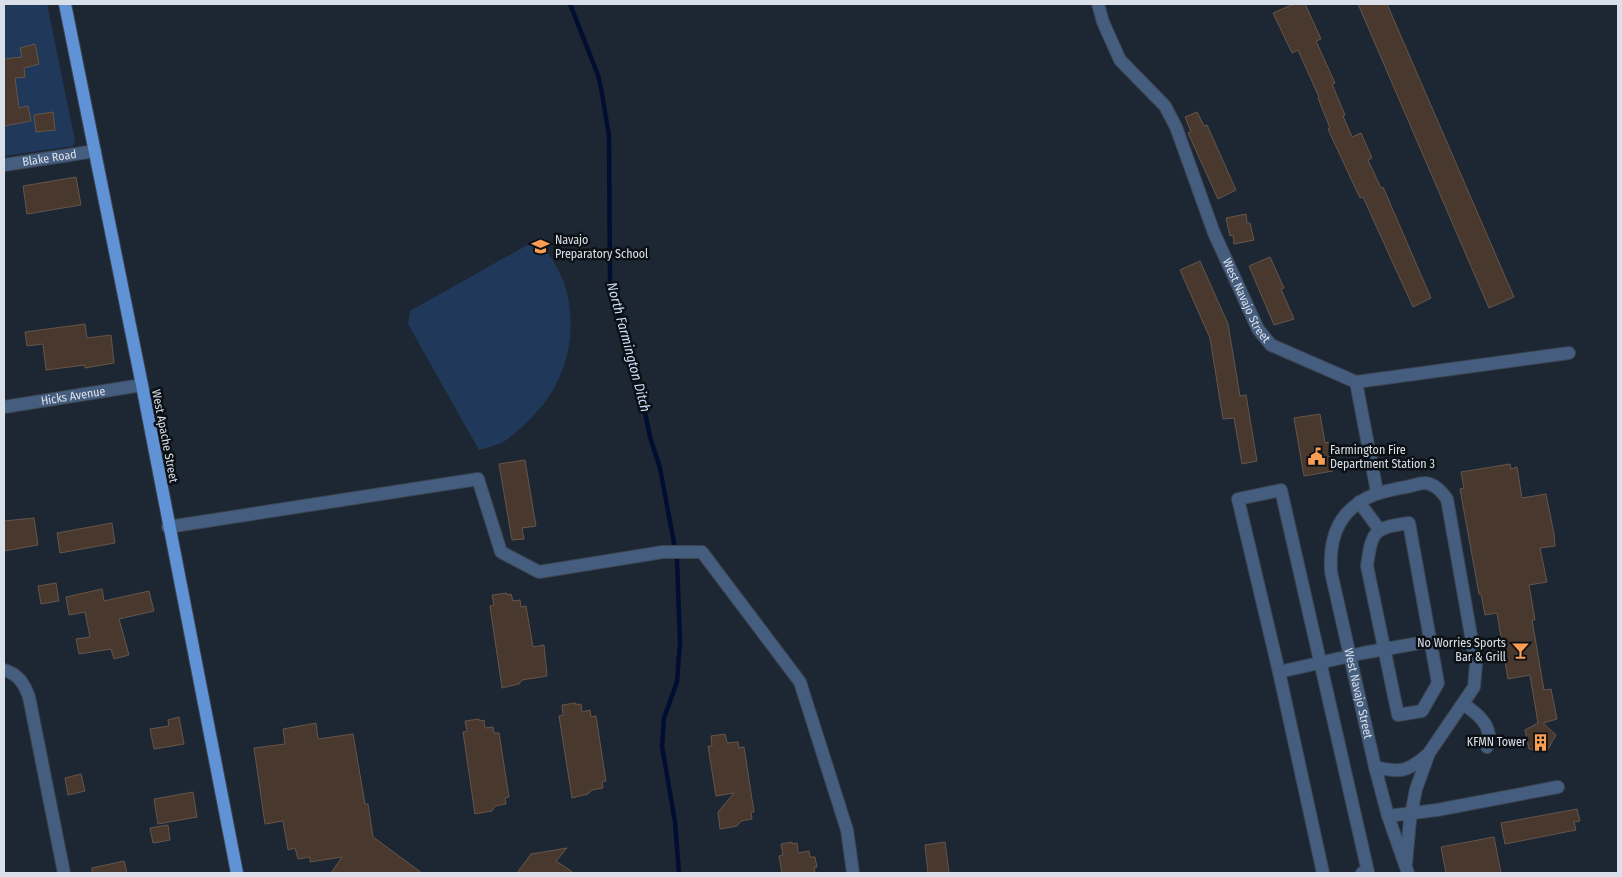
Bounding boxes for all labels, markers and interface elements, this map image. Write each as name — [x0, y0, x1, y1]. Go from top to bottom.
street label: Blake Road — [21, 147, 78, 169]
place label: Navajo Preparatory School — [555, 233, 648, 261]
school or university icon: Navajo Preparatory School — [531, 237, 551, 257]
street label: West Navajo Street — [1220, 256, 1273, 346]
water label: North Farmington Ditch — [603, 280, 654, 414]
street label: Hicks Avenue — [40, 384, 106, 408]
street label: West Apache Street — [149, 388, 181, 484]
place label: Farmington Fire Department Station 3 — [1330, 443, 1435, 471]
public building icon: Farmington Fire Department Station 3 — [1306, 447, 1326, 467]
place label: No Worries Sports Bar & Grill — [1417, 636, 1506, 664]
bar icon: No Worries Sports Bar & Grill — [1510, 640, 1530, 660]
street label: West Navajo Street — [1341, 647, 1375, 740]
building icon: KFMN Tower — [1530, 732, 1550, 752]
place label: KFMN Tower — [1467, 735, 1527, 749]

